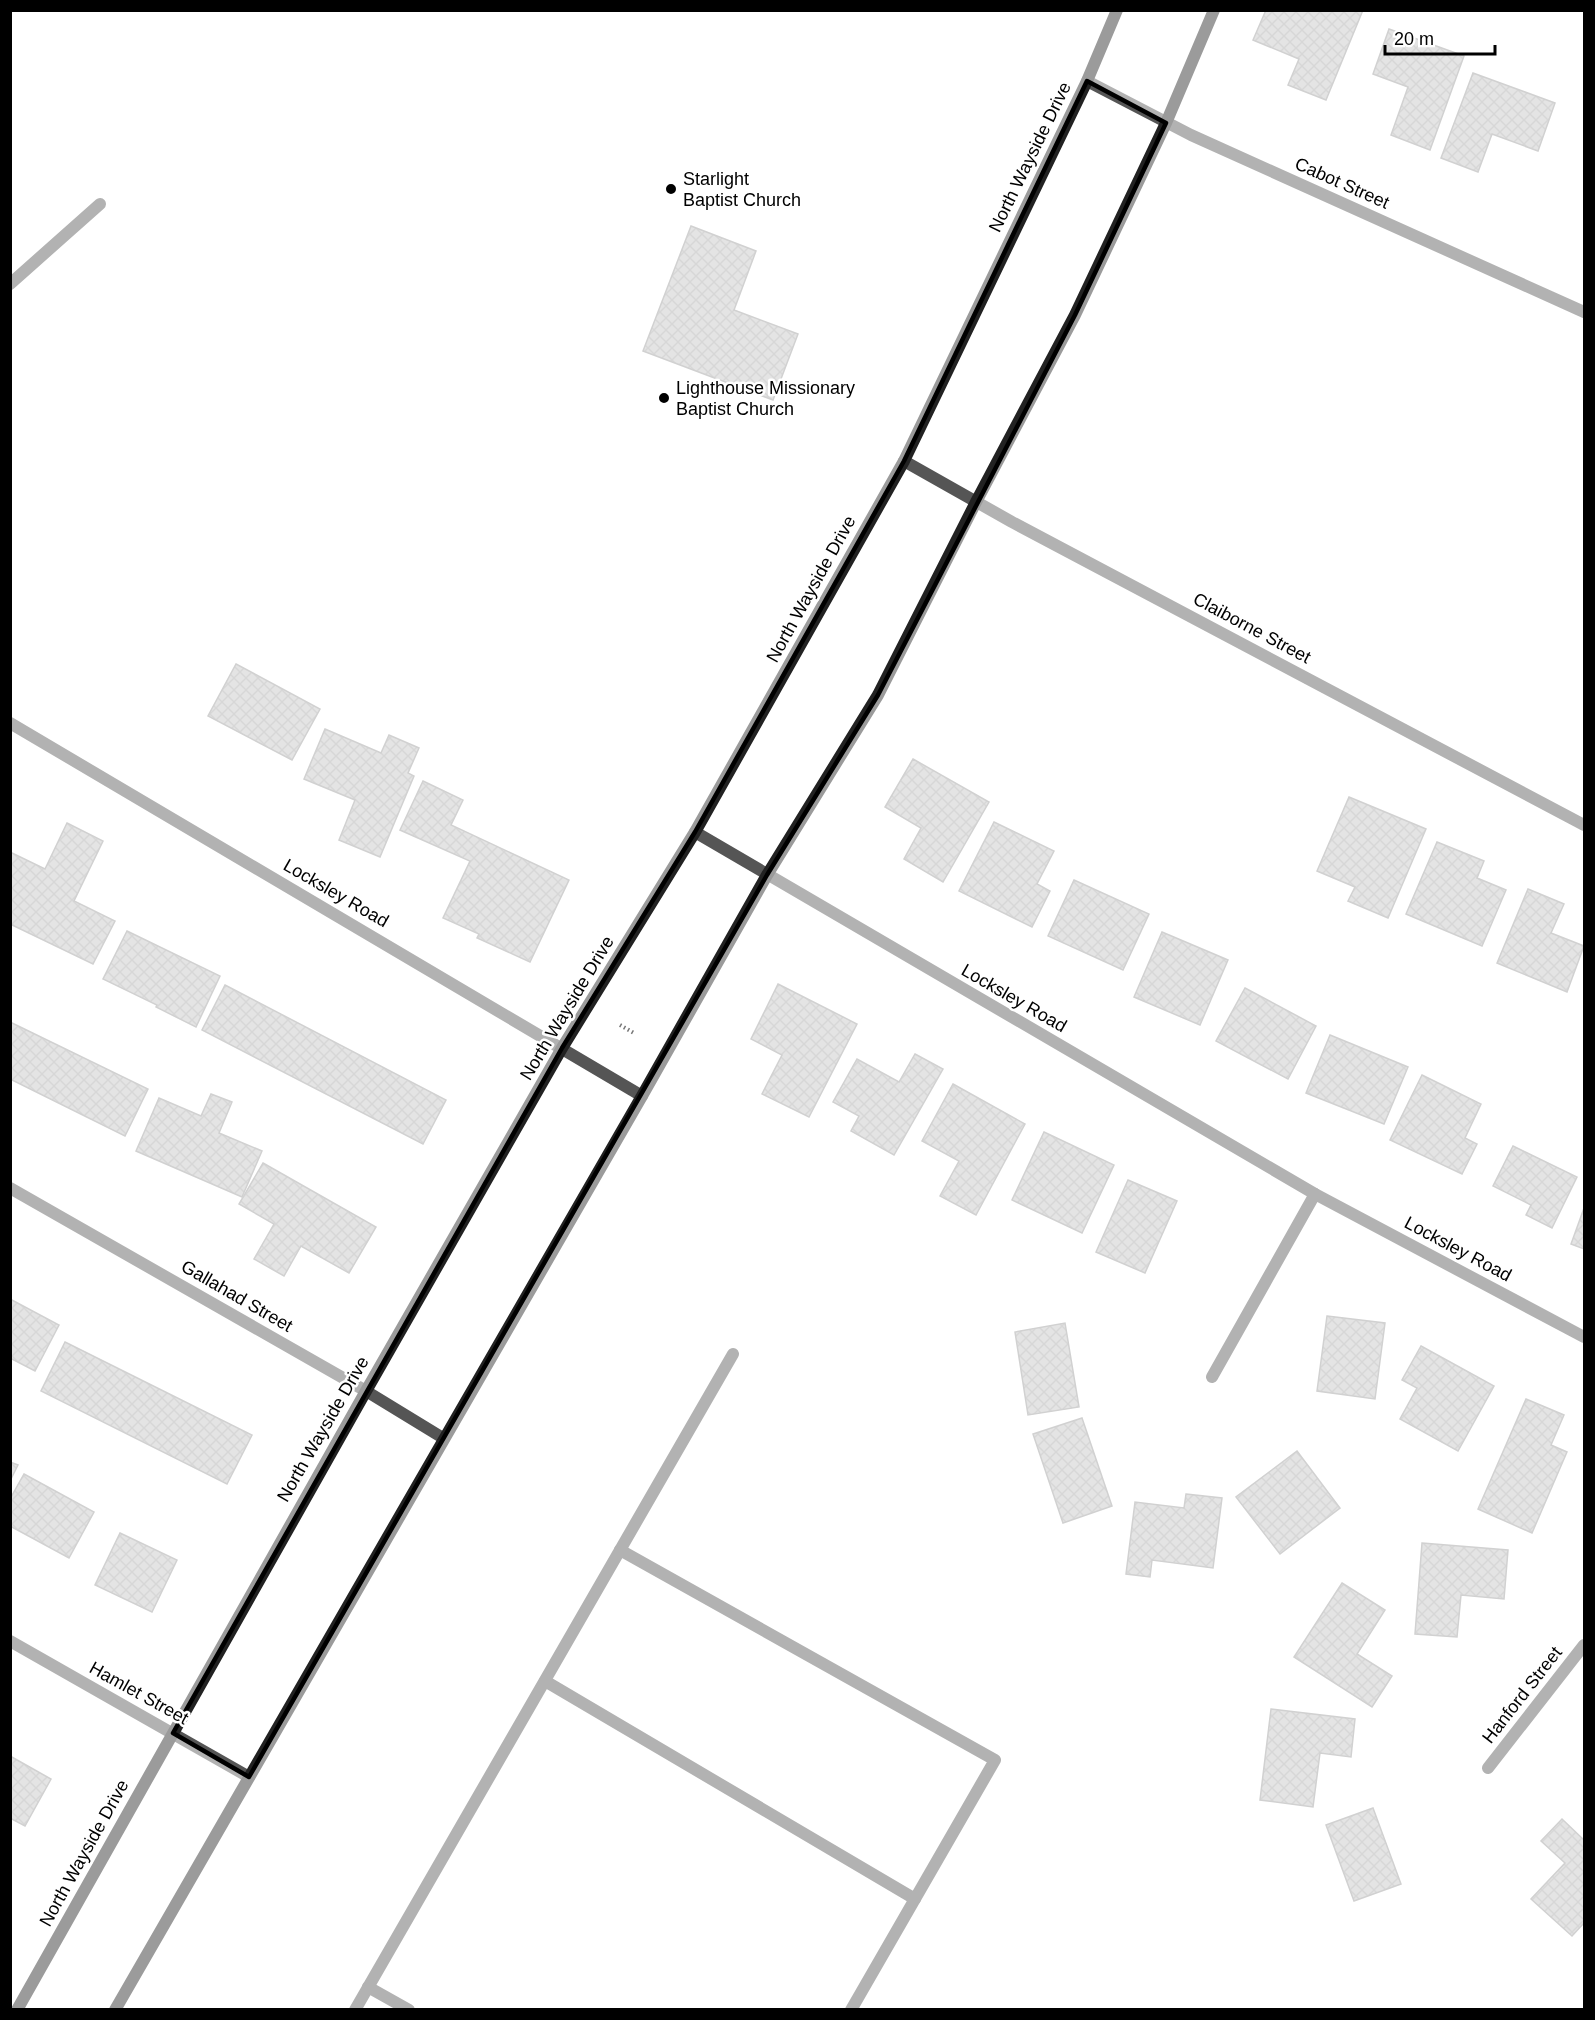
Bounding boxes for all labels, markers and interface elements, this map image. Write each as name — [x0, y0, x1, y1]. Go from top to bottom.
scale bar — [1385, 18, 1494, 56]
text: 20 m — [1394, 29, 1434, 49]
street label: North Wayside Drive — [985, 79, 1075, 235]
street label: Cabot Street — [1292, 153, 1392, 213]
place label: Starlight Baptist Church — [683, 169, 801, 210]
marker: Starlight Baptist Church — [664, 182, 678, 196]
place label: Lighthouse Missionary Baptist Church — [676, 378, 855, 419]
marker: Lighthouse Missionary Baptist Church — [657, 391, 671, 405]
street label: North Wayside Drive — [762, 512, 860, 666]
street label: Claiborne Street — [1190, 589, 1314, 667]
street label: Locksley Road — [280, 855, 392, 931]
street label: North Wayside Drive — [516, 932, 618, 1084]
street label: Locksley Road — [958, 960, 1070, 1036]
street label: Locksley Road — [1401, 1212, 1515, 1286]
street label: Gallahad Street — [178, 1256, 296, 1336]
street label: North Wayside Drive — [273, 1353, 373, 1505]
street label: Hanford Street — [1478, 1643, 1566, 1747]
street label: Hamlet Street — [86, 1658, 192, 1728]
street label: North Wayside Drive — [35, 1776, 133, 1930]

